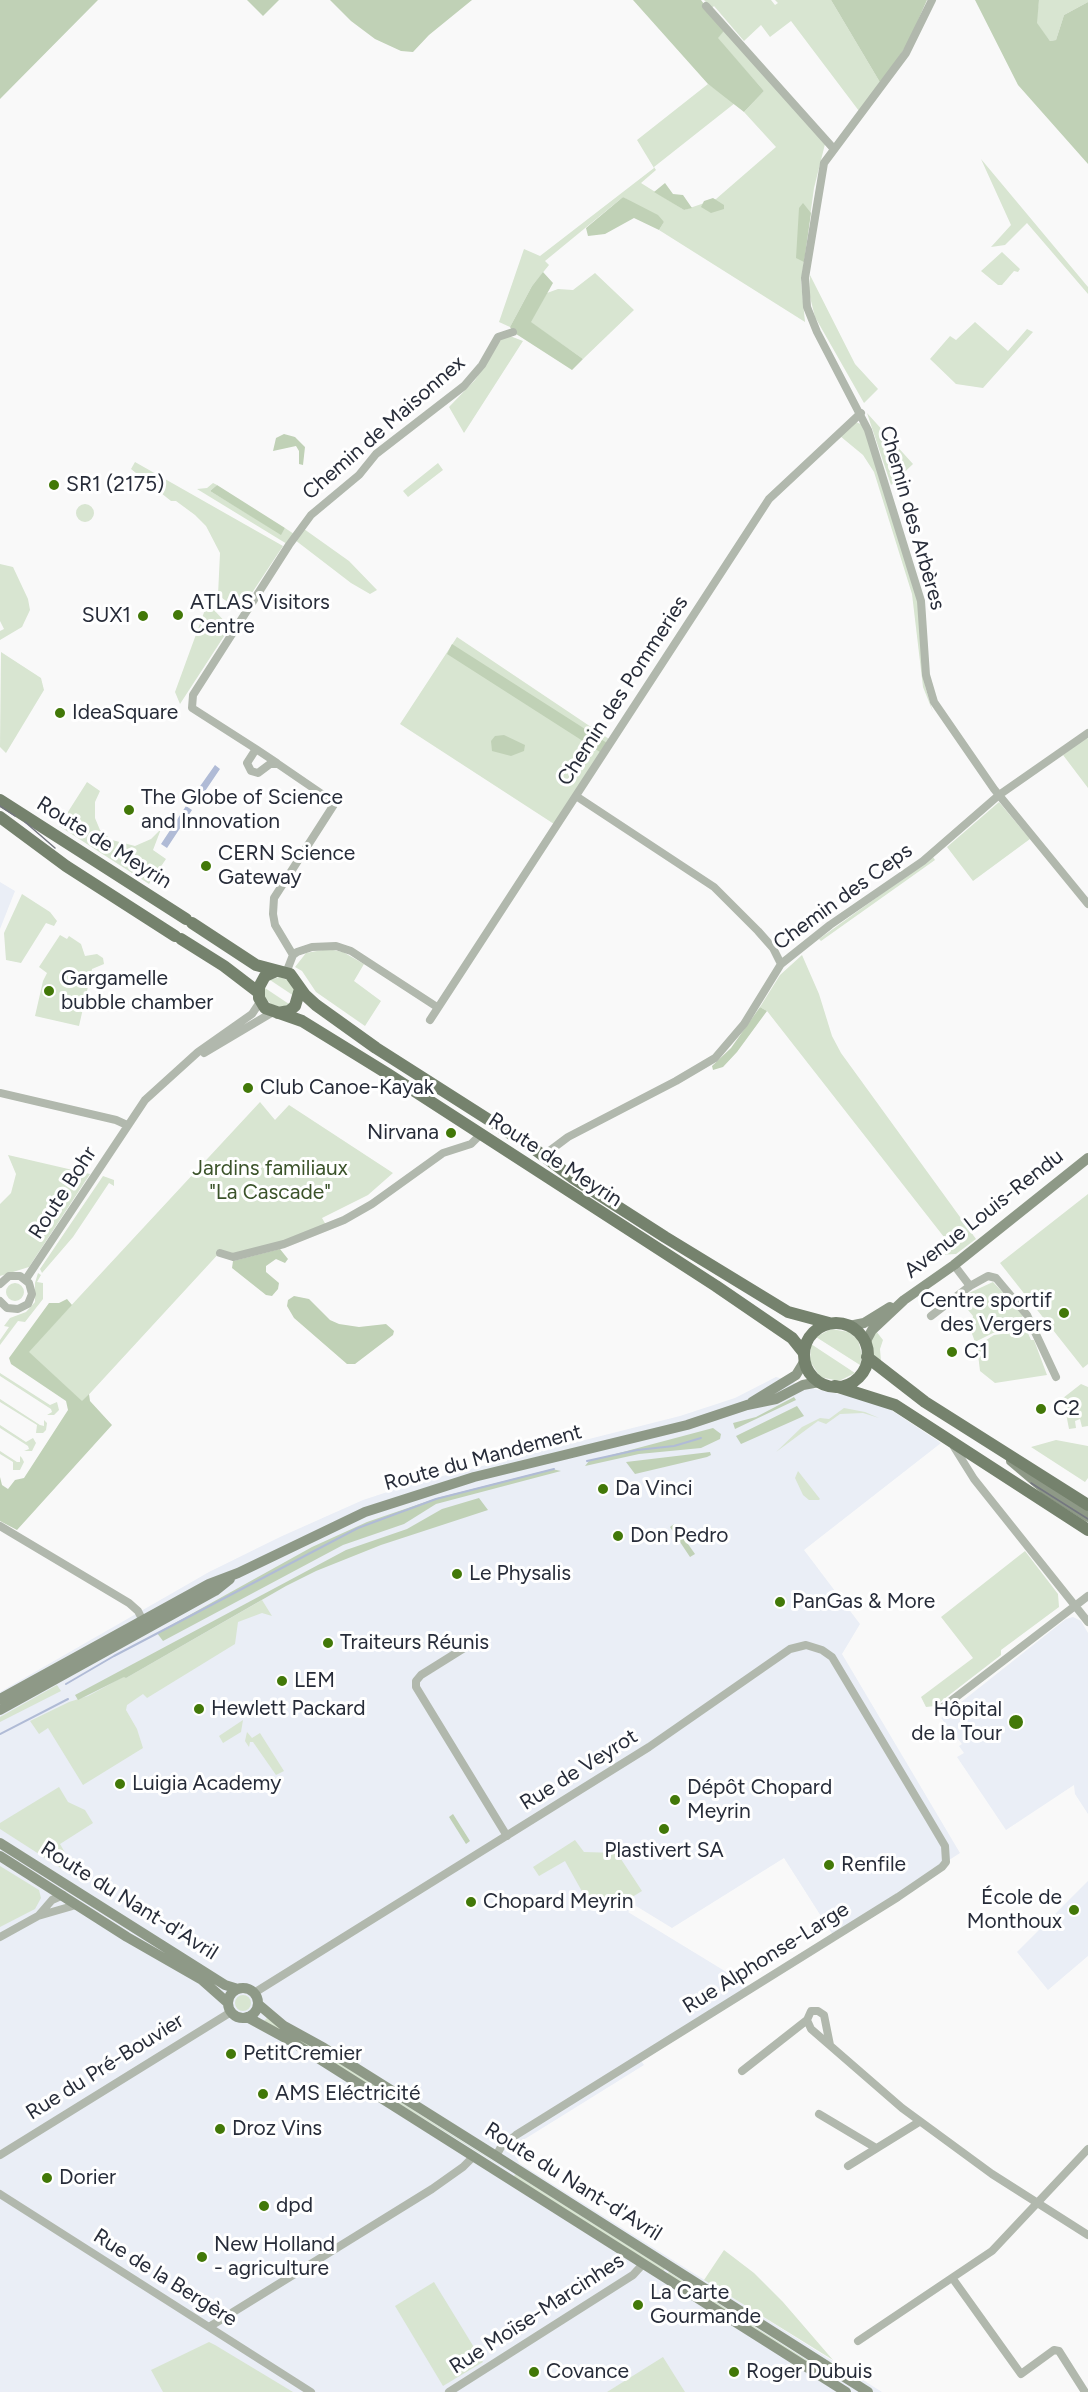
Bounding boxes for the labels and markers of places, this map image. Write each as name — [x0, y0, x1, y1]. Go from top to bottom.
place label: SR1 (2175) — [66, 472, 164, 498]
marker: SR1 (2175) — [47, 478, 61, 492]
place label: ATLAS Visitors Centre — [190, 590, 330, 640]
place label: SUX1 — [82, 603, 131, 629]
marker: ATLAS Visitors Centre — [171, 608, 185, 622]
marker: SUX1 — [136, 609, 150, 623]
place label: IdeaSquare — [72, 700, 178, 726]
marker: IdeaSquare — [53, 706, 67, 720]
place label: The Globe of Science and Innovation — [141, 785, 343, 835]
marker: The Globe of Science and Innovation — [122, 803, 136, 817]
place label: CERN Science Gateway — [218, 841, 355, 891]
marker: CERN Science Gateway — [199, 859, 213, 873]
place label: Gargamelle bubble chamber — [61, 966, 213, 1016]
marker: Gargamelle bubble chamber — [42, 984, 56, 998]
place label: Club Canoe-Kayak — [260, 1075, 434, 1101]
marker: Club Canoe-Kayak — [241, 1081, 255, 1095]
place label: Nirvana — [367, 1120, 439, 1146]
marker: Nirvana — [444, 1126, 458, 1140]
place label: Centre sportif des Vergers — [920, 1288, 1052, 1338]
marker: Centre sportif des Vergers — [1057, 1306, 1071, 1320]
place label: C1 — [964, 1339, 988, 1365]
marker: C1 — [945, 1345, 959, 1359]
place label: C2 — [1053, 1396, 1080, 1422]
marker: C2 — [1034, 1402, 1048, 1416]
place label: Da Vinci — [615, 1476, 693, 1502]
marker: Da Vinci — [596, 1482, 610, 1496]
place label: Don Pedro — [630, 1523, 729, 1549]
marker: Don Pedro — [611, 1529, 625, 1543]
place label: Le Physalis — [469, 1561, 571, 1587]
marker: Le Physalis — [450, 1567, 464, 1581]
place label: PanGas & More — [792, 1589, 935, 1615]
marker: PanGas & More — [773, 1595, 787, 1609]
place label: Traiteurs Réunis — [340, 1630, 489, 1656]
marker: Traiteurs Réunis — [321, 1636, 335, 1650]
place label: LEM — [294, 1668, 335, 1694]
marker: LEM — [275, 1674, 289, 1688]
place label: Hewlett Packard — [211, 1696, 366, 1722]
place label: Hôpital de la Tour — [911, 1697, 1002, 1747]
marker: Hewlett Packard — [192, 1702, 206, 1716]
marker: Hôpital de la Tour — [1007, 1713, 1025, 1731]
place label: Luigia Academy — [132, 1771, 281, 1797]
place label: Dépôt Chopard Meyrin — [687, 1775, 832, 1825]
marker: Luigia Academy — [113, 1777, 127, 1791]
marker: Dépôt Chopard Meyrin — [668, 1793, 682, 1807]
marker: Plastivert SA — [657, 1822, 671, 1836]
place label: Plastivert SA — [604, 1838, 724, 1864]
place label: Renfile — [841, 1852, 906, 1878]
marker: Renfile — [822, 1858, 836, 1872]
place label: École de Monthoux — [967, 1885, 1062, 1935]
place label: Chopard Meyrin — [483, 1889, 633, 1915]
marker: Chopard Meyrin — [464, 1895, 478, 1909]
marker: École de Monthoux — [1067, 1903, 1081, 1917]
place label: PetitCremier — [243, 2041, 362, 2067]
marker: PetitCremier — [224, 2047, 238, 2061]
place label: AMS Eléctricité — [275, 2081, 420, 2107]
marker: AMS Eléctricité — [256, 2087, 270, 2101]
place label: Droz Vins — [232, 2116, 322, 2142]
marker: Droz Vins — [213, 2122, 227, 2136]
place label: Dorier — [59, 2165, 116, 2191]
marker: Dorier — [40, 2171, 54, 2185]
place label: dpd — [276, 2193, 313, 2219]
marker: dpd — [257, 2199, 271, 2213]
place label: New Holland - agriculture — [214, 2232, 335, 2282]
marker: New Holland - agriculture — [195, 2250, 209, 2264]
place label: La Carte Gourmande — [650, 2280, 761, 2330]
marker: La Carte Gourmande — [631, 2298, 645, 2312]
place label: Covance — [546, 2359, 629, 2385]
place label: Roger Dubuis — [746, 2359, 872, 2385]
marker: Covance — [527, 2365, 541, 2379]
marker: Roger Dubuis — [727, 2365, 741, 2379]

